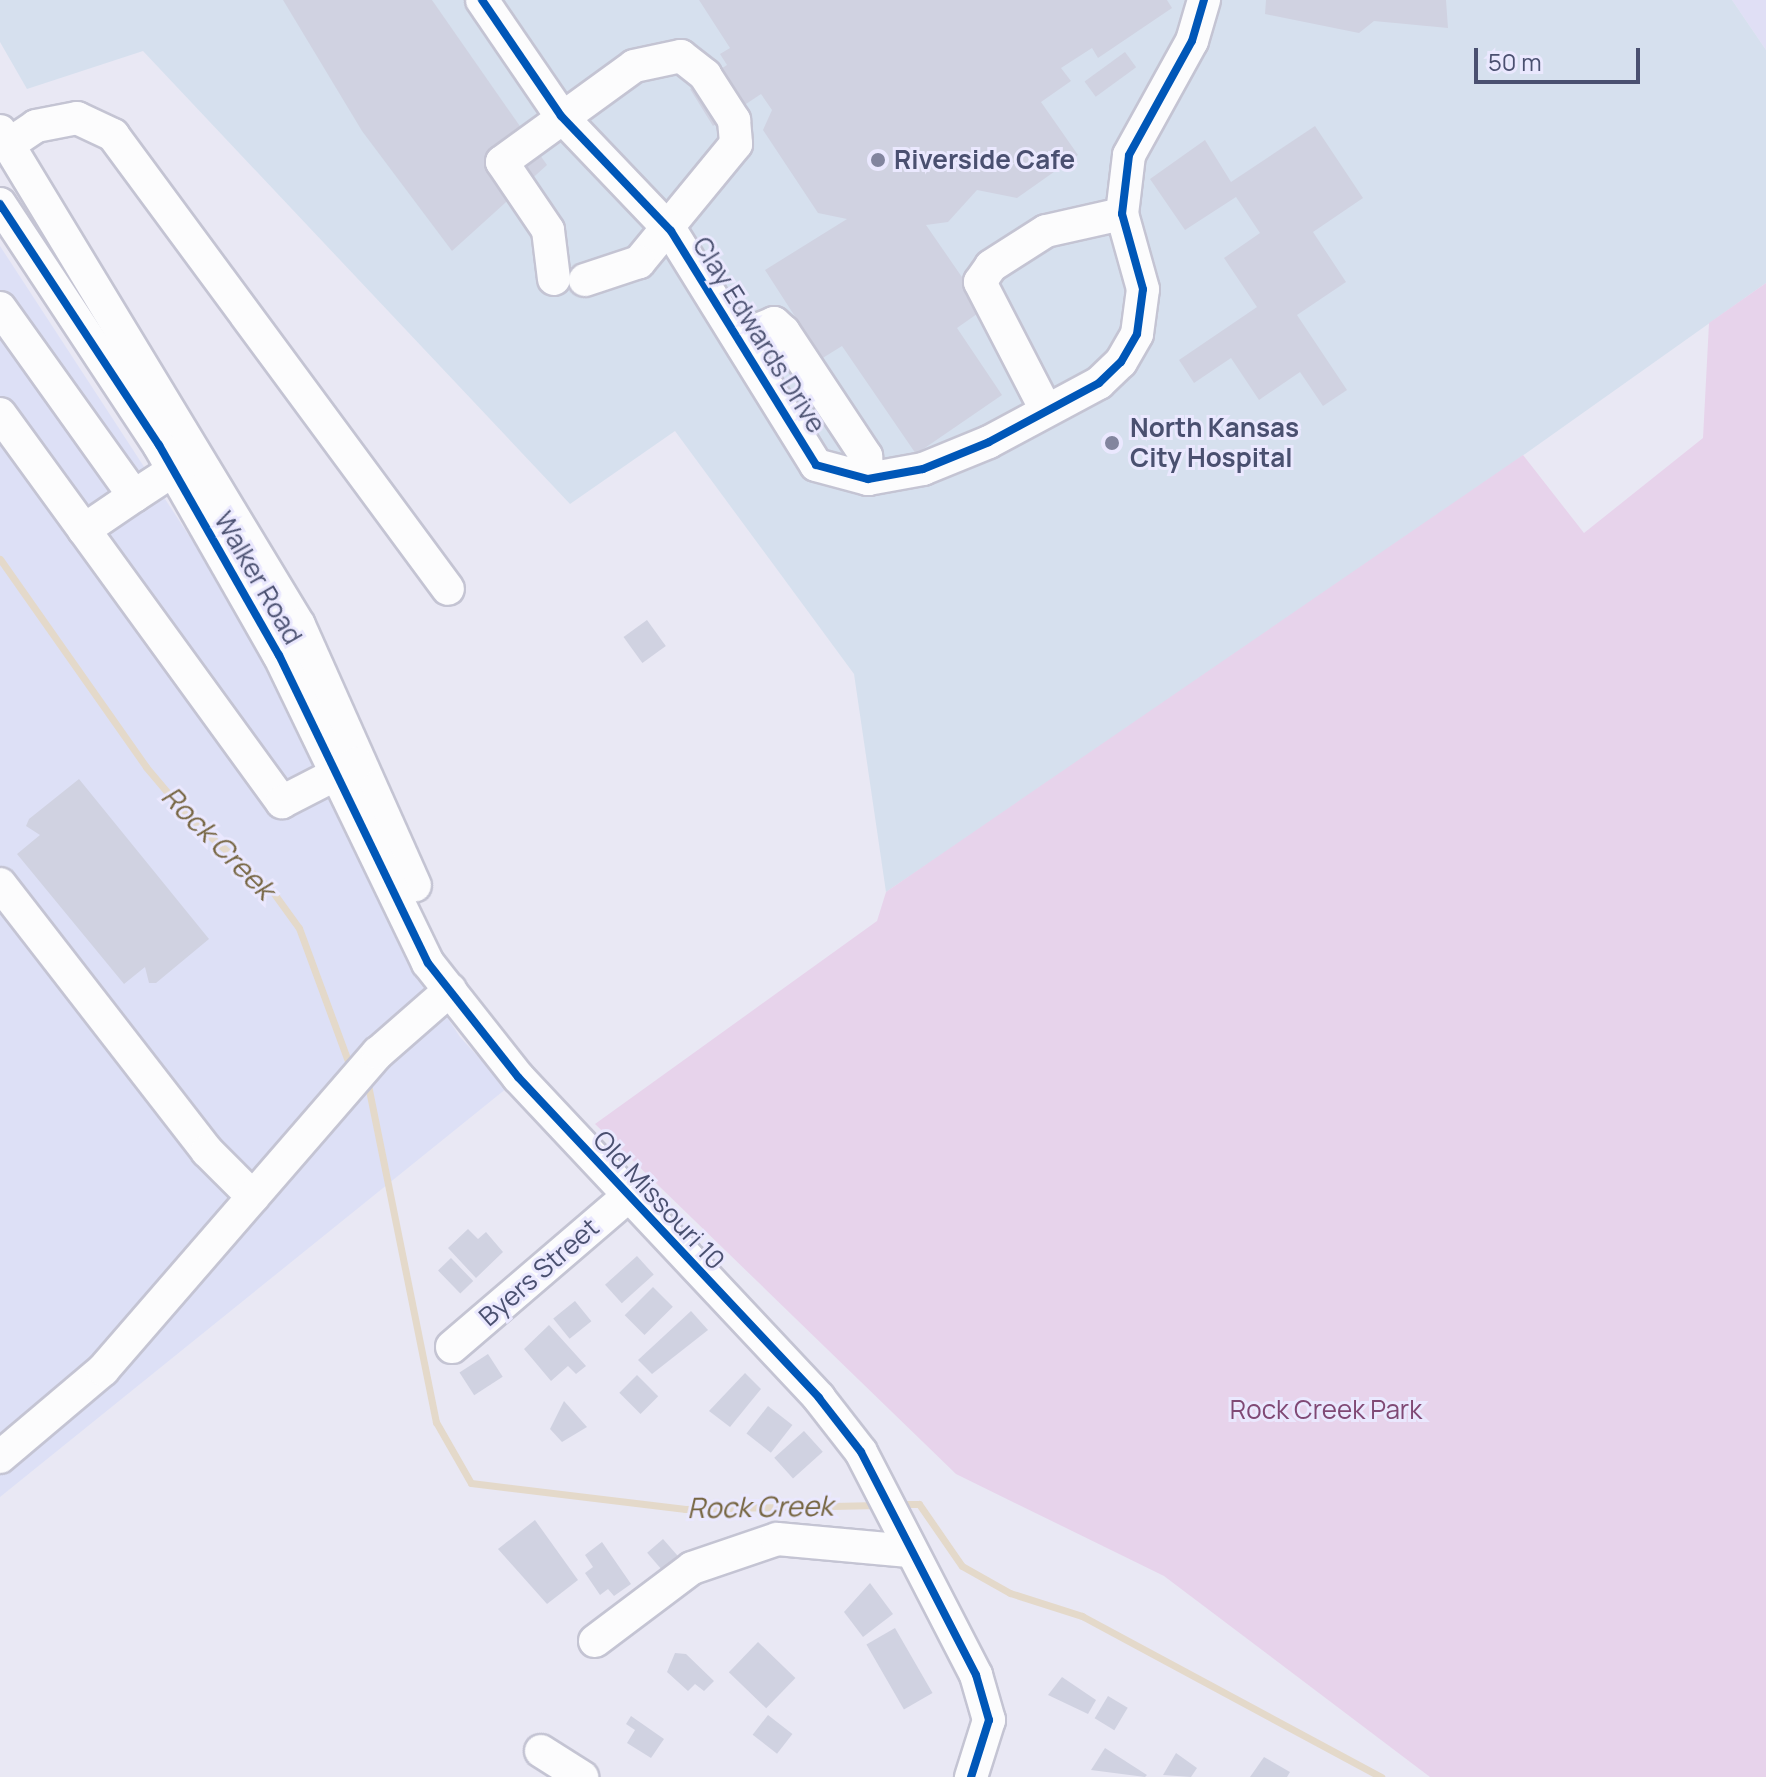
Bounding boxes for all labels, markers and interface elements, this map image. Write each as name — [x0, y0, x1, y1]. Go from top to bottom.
scale bar — [1478, 32, 1644, 82]
text: 50 m — [1488, 45, 1542, 78]
place label: Riverside Cafe — [894, 144, 1075, 176]
marker: Riverside Cafe — [869, 151, 887, 169]
street label: Clay Edwards Drive — [686, 231, 832, 439]
place label: North Kansas City Hospital — [1130, 412, 1299, 474]
marker: North Kansas City Hospital — [1101, 432, 1123, 454]
street label: Walker Road — [208, 506, 308, 650]
water label: Rock Creek — [156, 779, 282, 905]
street label: Old Missouri 10 — [587, 1124, 731, 1276]
street label: Byers Street — [473, 1212, 605, 1332]
park label: Rock Creek Park — [1230, 1394, 1422, 1426]
water label: Rock Creek — [687, 1488, 833, 1524]

